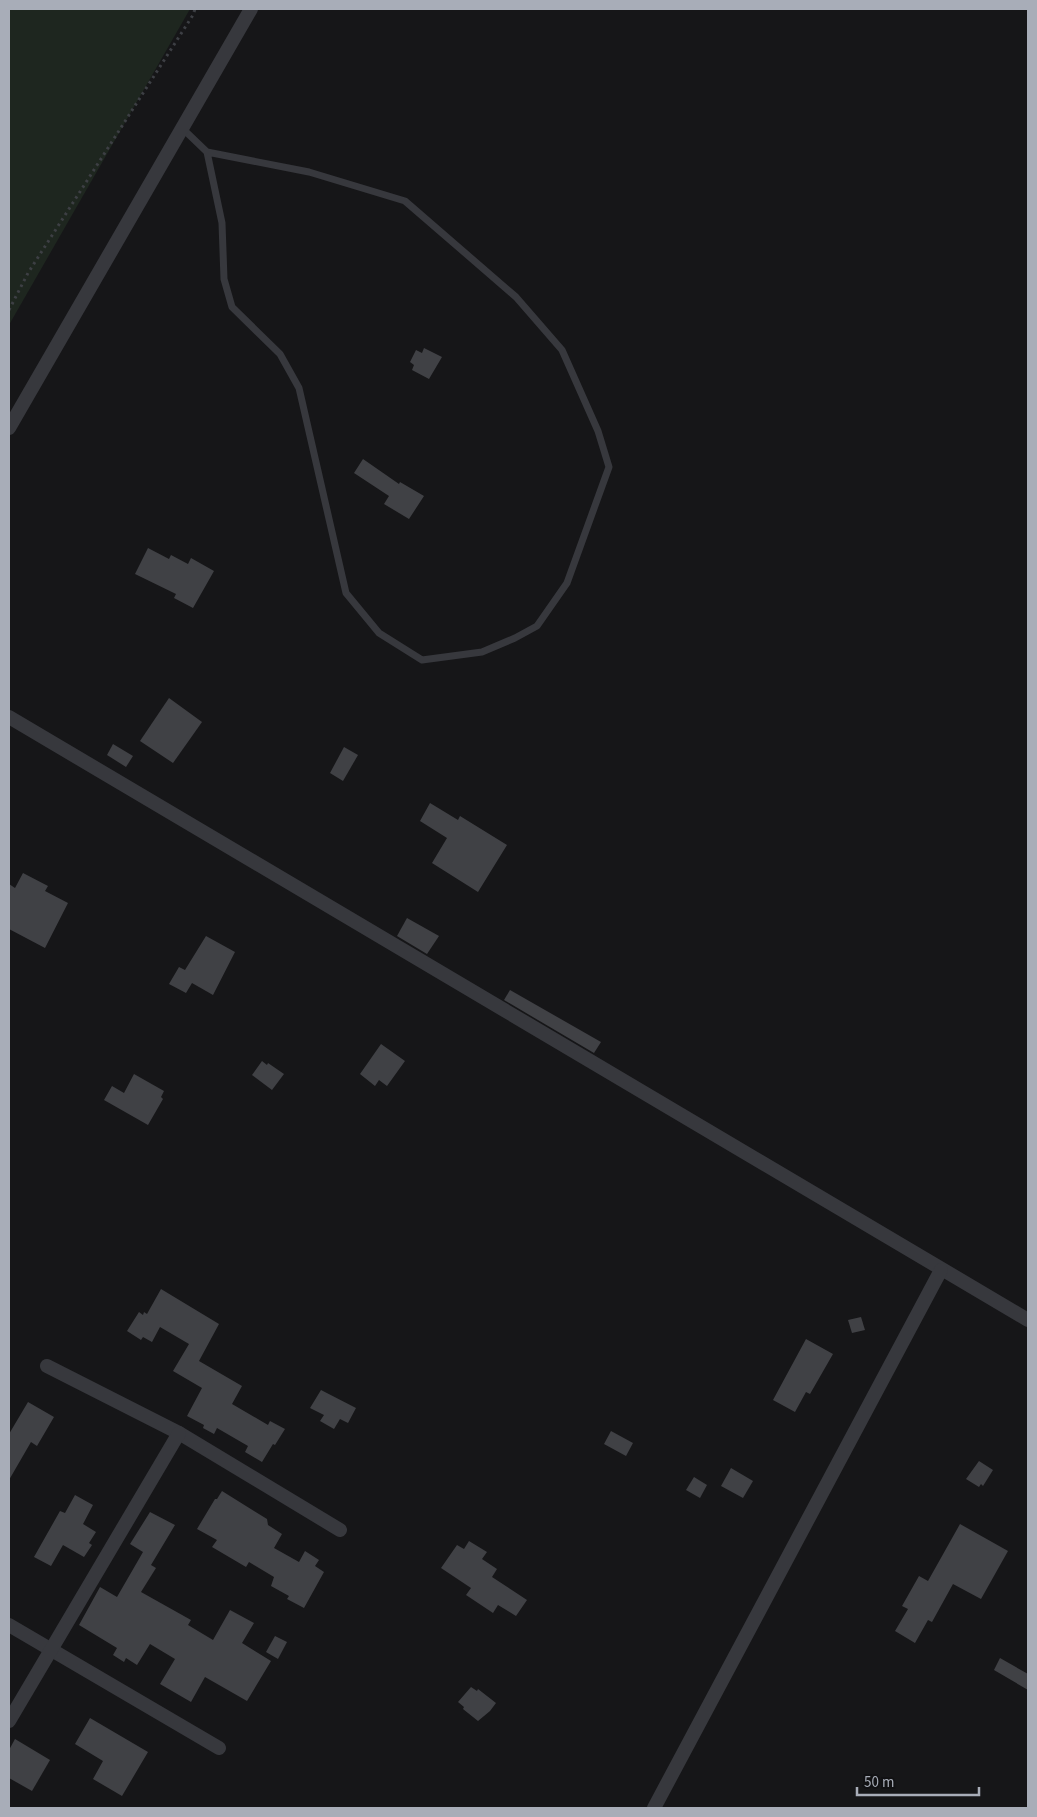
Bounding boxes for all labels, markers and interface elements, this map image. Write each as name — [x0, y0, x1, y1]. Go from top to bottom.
scale bar — [857, 1764, 980, 1796]
text: 50 m — [864, 1772, 894, 1793]

